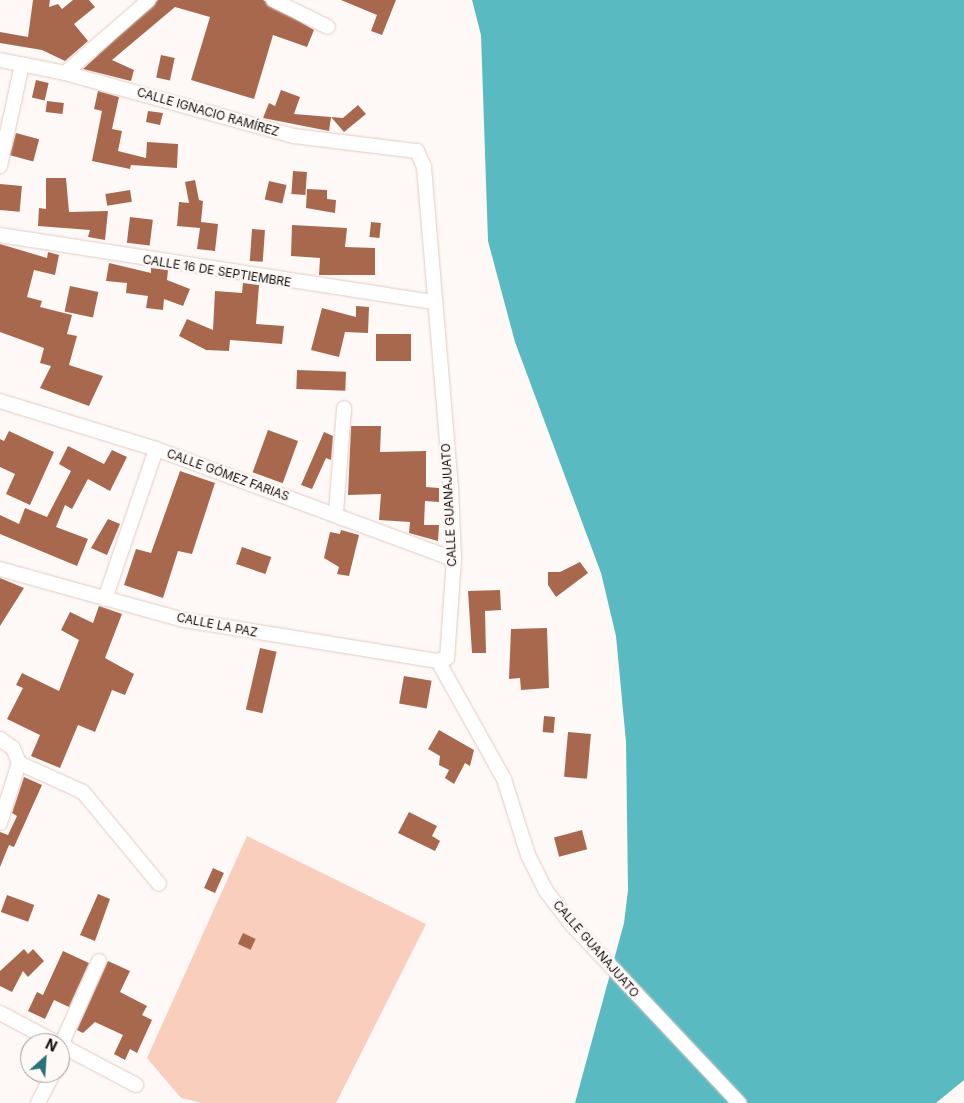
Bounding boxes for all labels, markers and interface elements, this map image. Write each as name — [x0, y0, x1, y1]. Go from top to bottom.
street label: CALLE IGNACIO RAMÍREZ — [135, 85, 281, 139]
street label: CALLE 16 DE SEPTIEMBRE — [142, 252, 292, 290]
street label: CALLE GUANAJUATO — [439, 443, 459, 567]
street label: CALLE GÓMEZ FARIAS — [165, 446, 291, 504]
street label: CALLE LA PAZ — [175, 610, 259, 640]
street label: CALLE GUANAJUATO — [550, 898, 642, 1000]
north arrow — [20, 1033, 70, 1083]
text: N — [43, 1035, 60, 1055]

